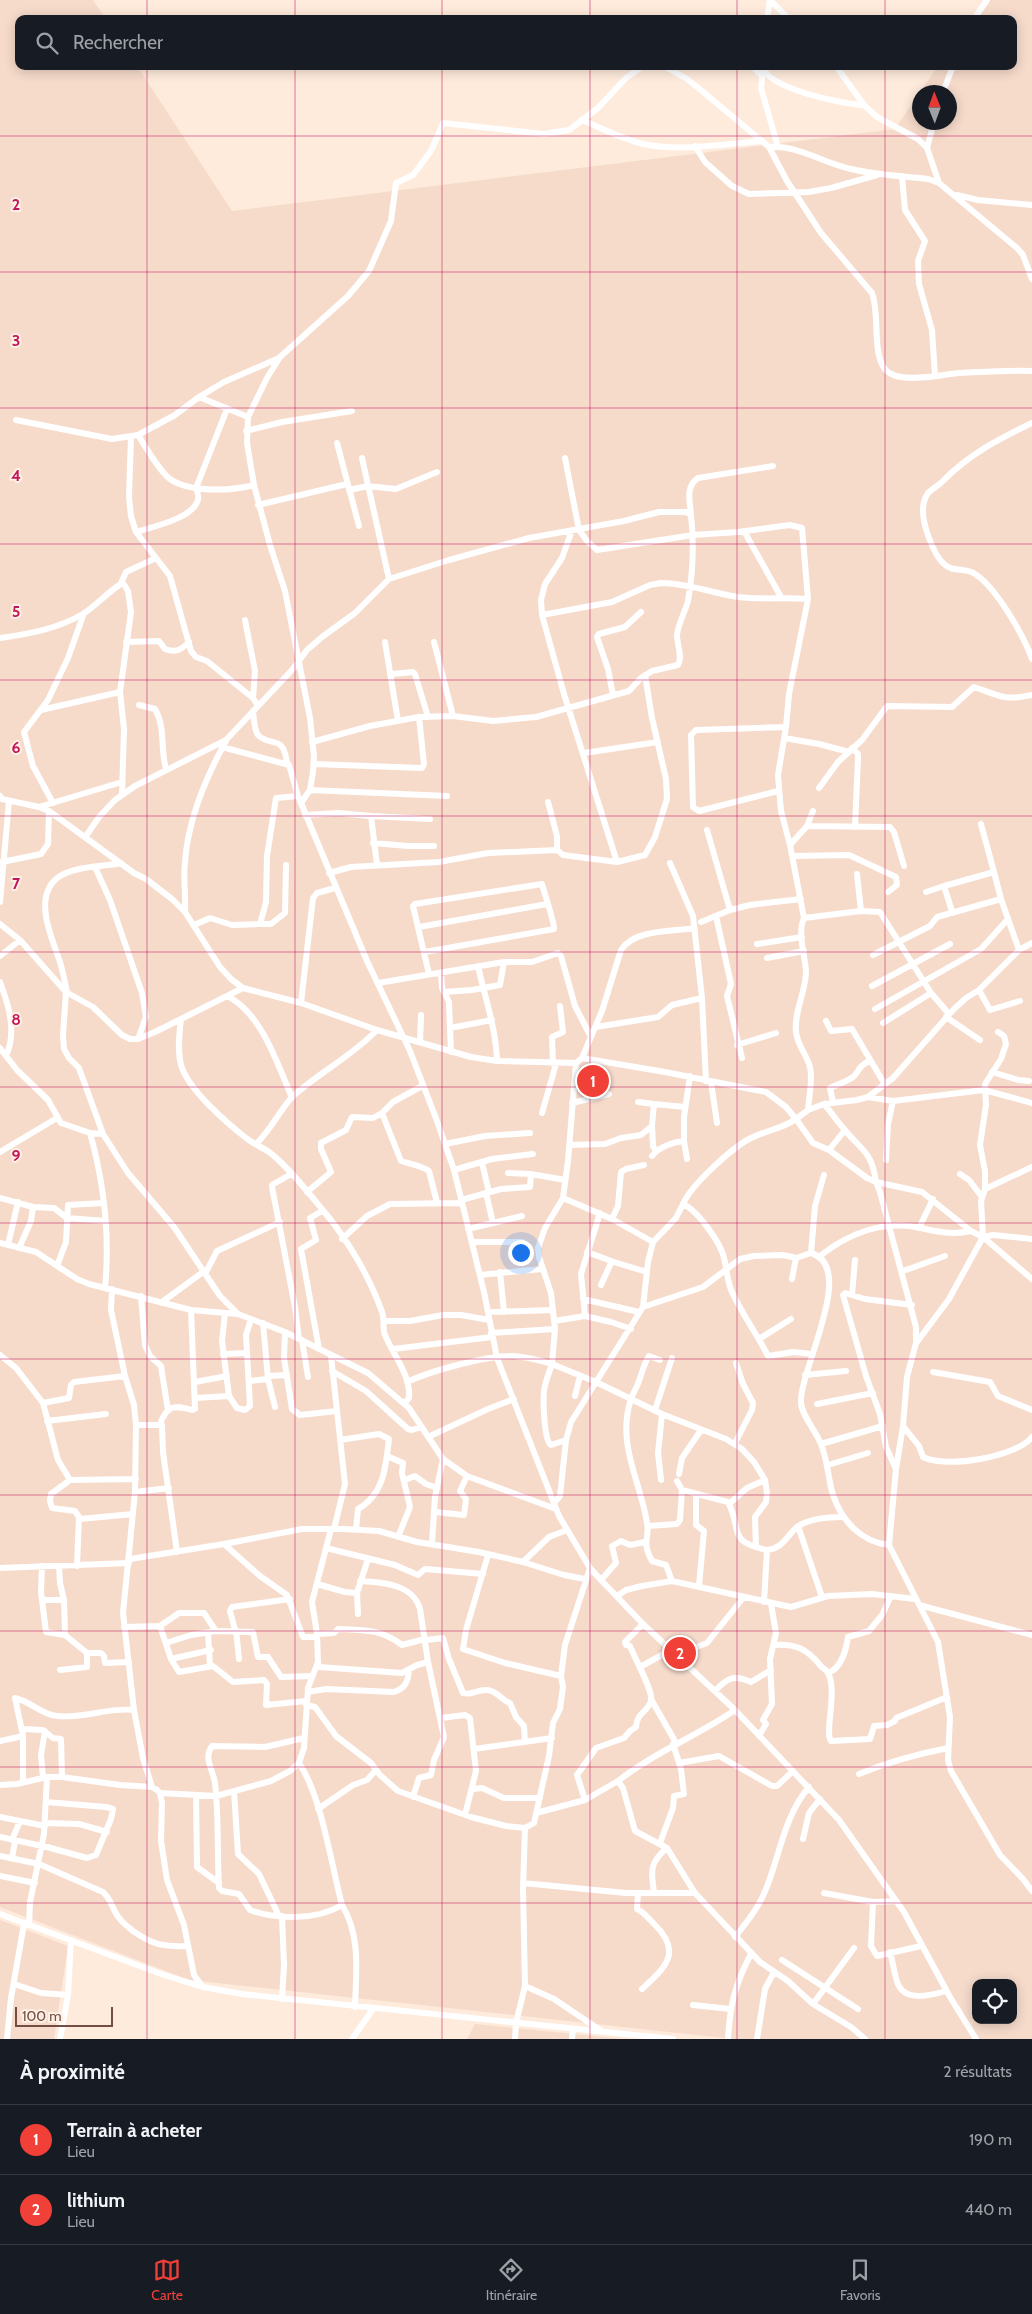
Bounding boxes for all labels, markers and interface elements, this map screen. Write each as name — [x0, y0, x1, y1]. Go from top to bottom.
search box — [15, 15, 1017, 70]
icon: search — [33, 29, 61, 57]
text: Rechercher — [73, 31, 163, 54]
north arrow — [912, 85, 957, 130]
text: 2 — [12, 195, 20, 214]
text: 3 — [12, 331, 20, 350]
text: 4 — [11, 466, 21, 485]
text: 5 — [12, 602, 20, 621]
text: 6 — [12, 738, 21, 757]
text: 7 — [12, 874, 21, 893]
text: 8 — [11, 1010, 21, 1029]
pin: 1 — [577, 1062, 609, 1100]
text: 9 — [12, 1146, 21, 1165]
your location — [508, 1240, 534, 1266]
pin: 2 — [664, 1634, 696, 1672]
map controls — [972, 1979, 1017, 2024]
button: locate — [972, 1979, 1017, 2024]
scale bar — [15, 2004, 112, 2027]
text: 100 m — [22, 2007, 62, 2025]
text: À proximité — [20, 2059, 125, 2084]
text: 2 résultats — [943, 2062, 1012, 2081]
text: Terrain à acheter — [67, 2119, 202, 2142]
text: 1 — [33, 2130, 39, 2149]
text: 190 m — [969, 2130, 1012, 2149]
text: Lieu — [67, 2142, 95, 2161]
text: lithium — [67, 2189, 125, 2212]
text: 2 — [32, 2200, 40, 2219]
text: 440 m — [965, 2200, 1012, 2219]
text: Lieu — [67, 2212, 95, 2231]
tab: Carte — [151, 2256, 183, 2304]
tab: Itinéraire — [486, 2256, 537, 2304]
tab: Favoris — [840, 2256, 881, 2304]

